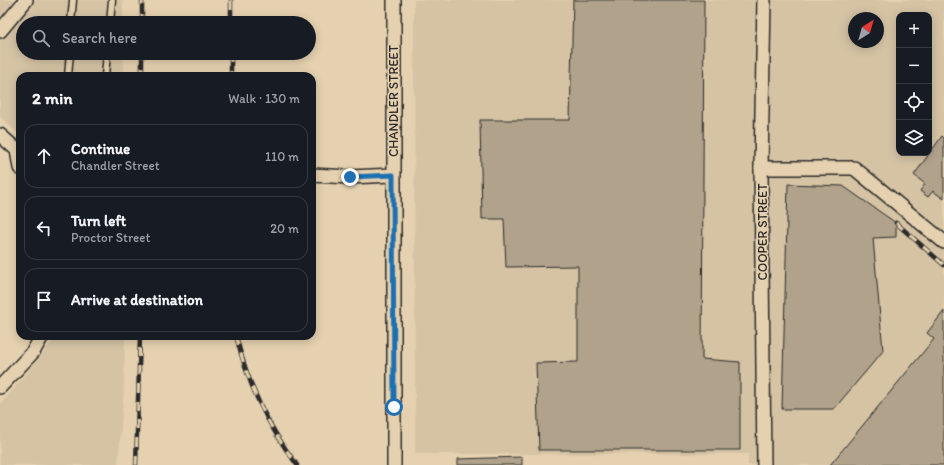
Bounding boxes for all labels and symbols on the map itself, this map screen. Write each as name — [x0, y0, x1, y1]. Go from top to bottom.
north arrow — [848, 12, 884, 48]
street label: CHANDLER STREET — [386, 44, 401, 157]
route end — [341, 168, 359, 186]
street label: COOPER STREET — [755, 183, 770, 281]
route start — [385, 398, 403, 416]

